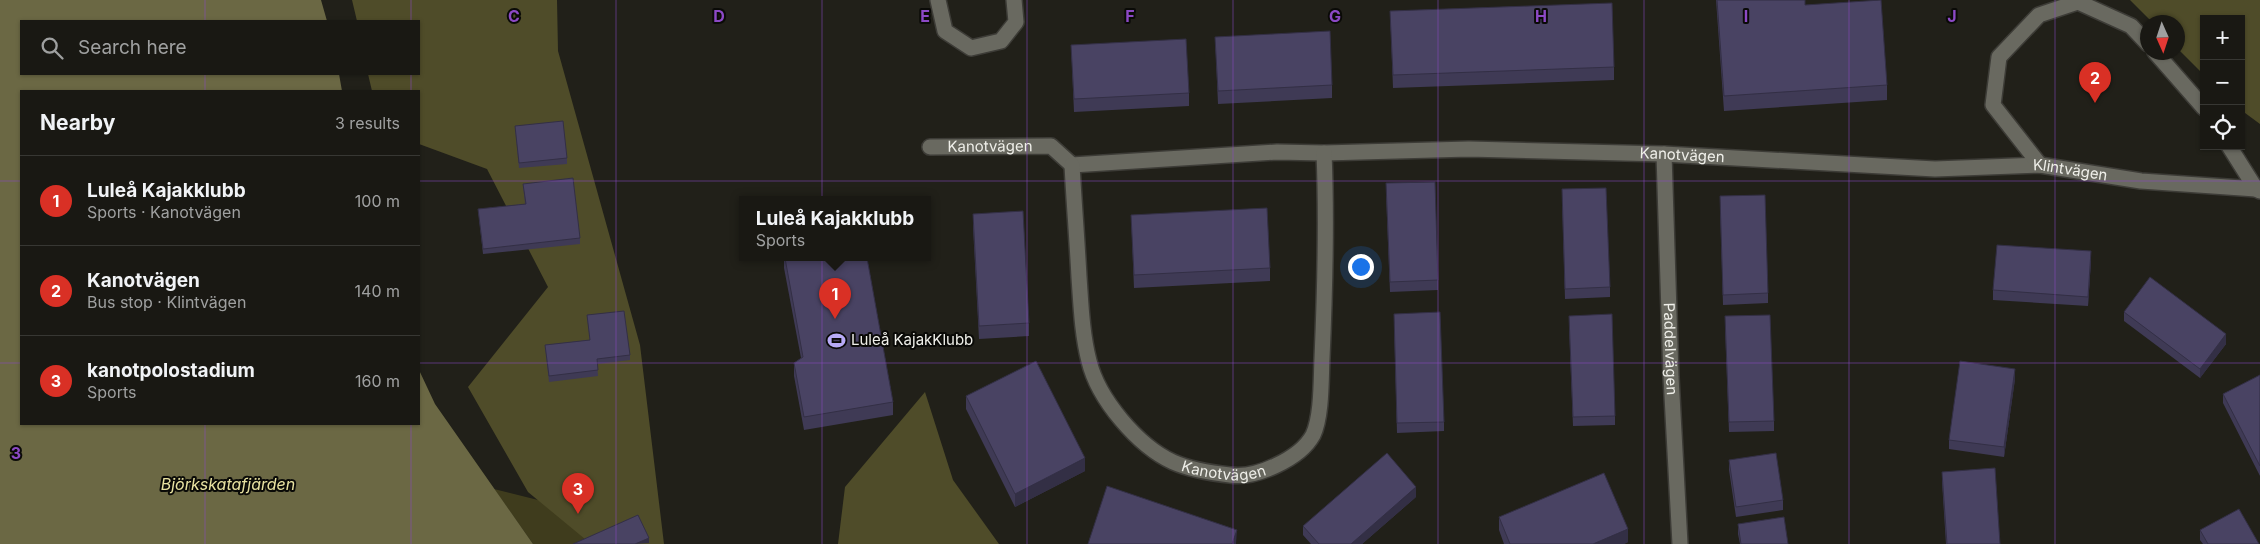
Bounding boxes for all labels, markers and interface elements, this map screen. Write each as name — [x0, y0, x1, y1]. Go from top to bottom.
text: C — [508, 6, 520, 26]
text: D — [713, 6, 725, 26]
text: E — [920, 6, 930, 26]
text: F — [1125, 6, 1135, 26]
text: G — [1329, 6, 1341, 26]
text: H — [1535, 6, 1547, 26]
text: I — [1744, 6, 1748, 26]
text: J — [1947, 6, 1957, 26]
north arrow — [2140, 15, 2185, 60]
map controls — [2200, 15, 2245, 150]
button: + — [2200, 15, 2245, 60]
search box — [20, 20, 420, 75]
icon: search — [38, 34, 66, 62]
text: Search here — [78, 36, 187, 59]
button: − — [2200, 60, 2245, 105]
pin: 2 — [2079, 62, 2111, 103]
button: locate — [2200, 105, 2245, 150]
text: Nearby — [40, 110, 115, 135]
text: 3 results — [335, 113, 400, 133]
street label: Kanotvägen — [947, 136, 1033, 156]
street label: Kanotvägen — [1639, 143, 1725, 166]
street label: Klintvägen — [2033, 155, 2109, 185]
text: Luleå Kajakklubb — [87, 179, 246, 202]
text: 1 — [53, 191, 59, 211]
text: 100 m — [355, 191, 400, 211]
popup — [739, 196, 931, 261]
text: Sports · Kanotvägen — [87, 202, 241, 222]
text: Luleå Kajakklubb — [756, 207, 914, 230]
text: Sports — [756, 230, 805, 250]
your location — [1348, 254, 1374, 280]
text: Kanotvägen — [87, 269, 200, 292]
pin: 1 — [819, 278, 851, 319]
text: 2 — [51, 281, 61, 301]
text: 140 m — [355, 281, 400, 301]
text: Bus stop · Klintvägen — [87, 292, 246, 312]
street label: Paddelvägen — [1660, 302, 1682, 396]
sports icon: Luleå KajakKlubb — [827, 330, 847, 350]
place label: Luleå KajakKlubb — [851, 330, 973, 349]
text: kanotpolostadium — [87, 359, 255, 382]
text: 3 — [51, 371, 61, 391]
text: 160 m — [355, 371, 400, 391]
text: Sports — [87, 382, 136, 402]
text: 3 — [11, 443, 21, 463]
street label: Kanotvägen — [1179, 456, 1268, 485]
pin: 3 — [562, 473, 594, 514]
water label: Björkskatafjärden — [161, 474, 295, 494]

